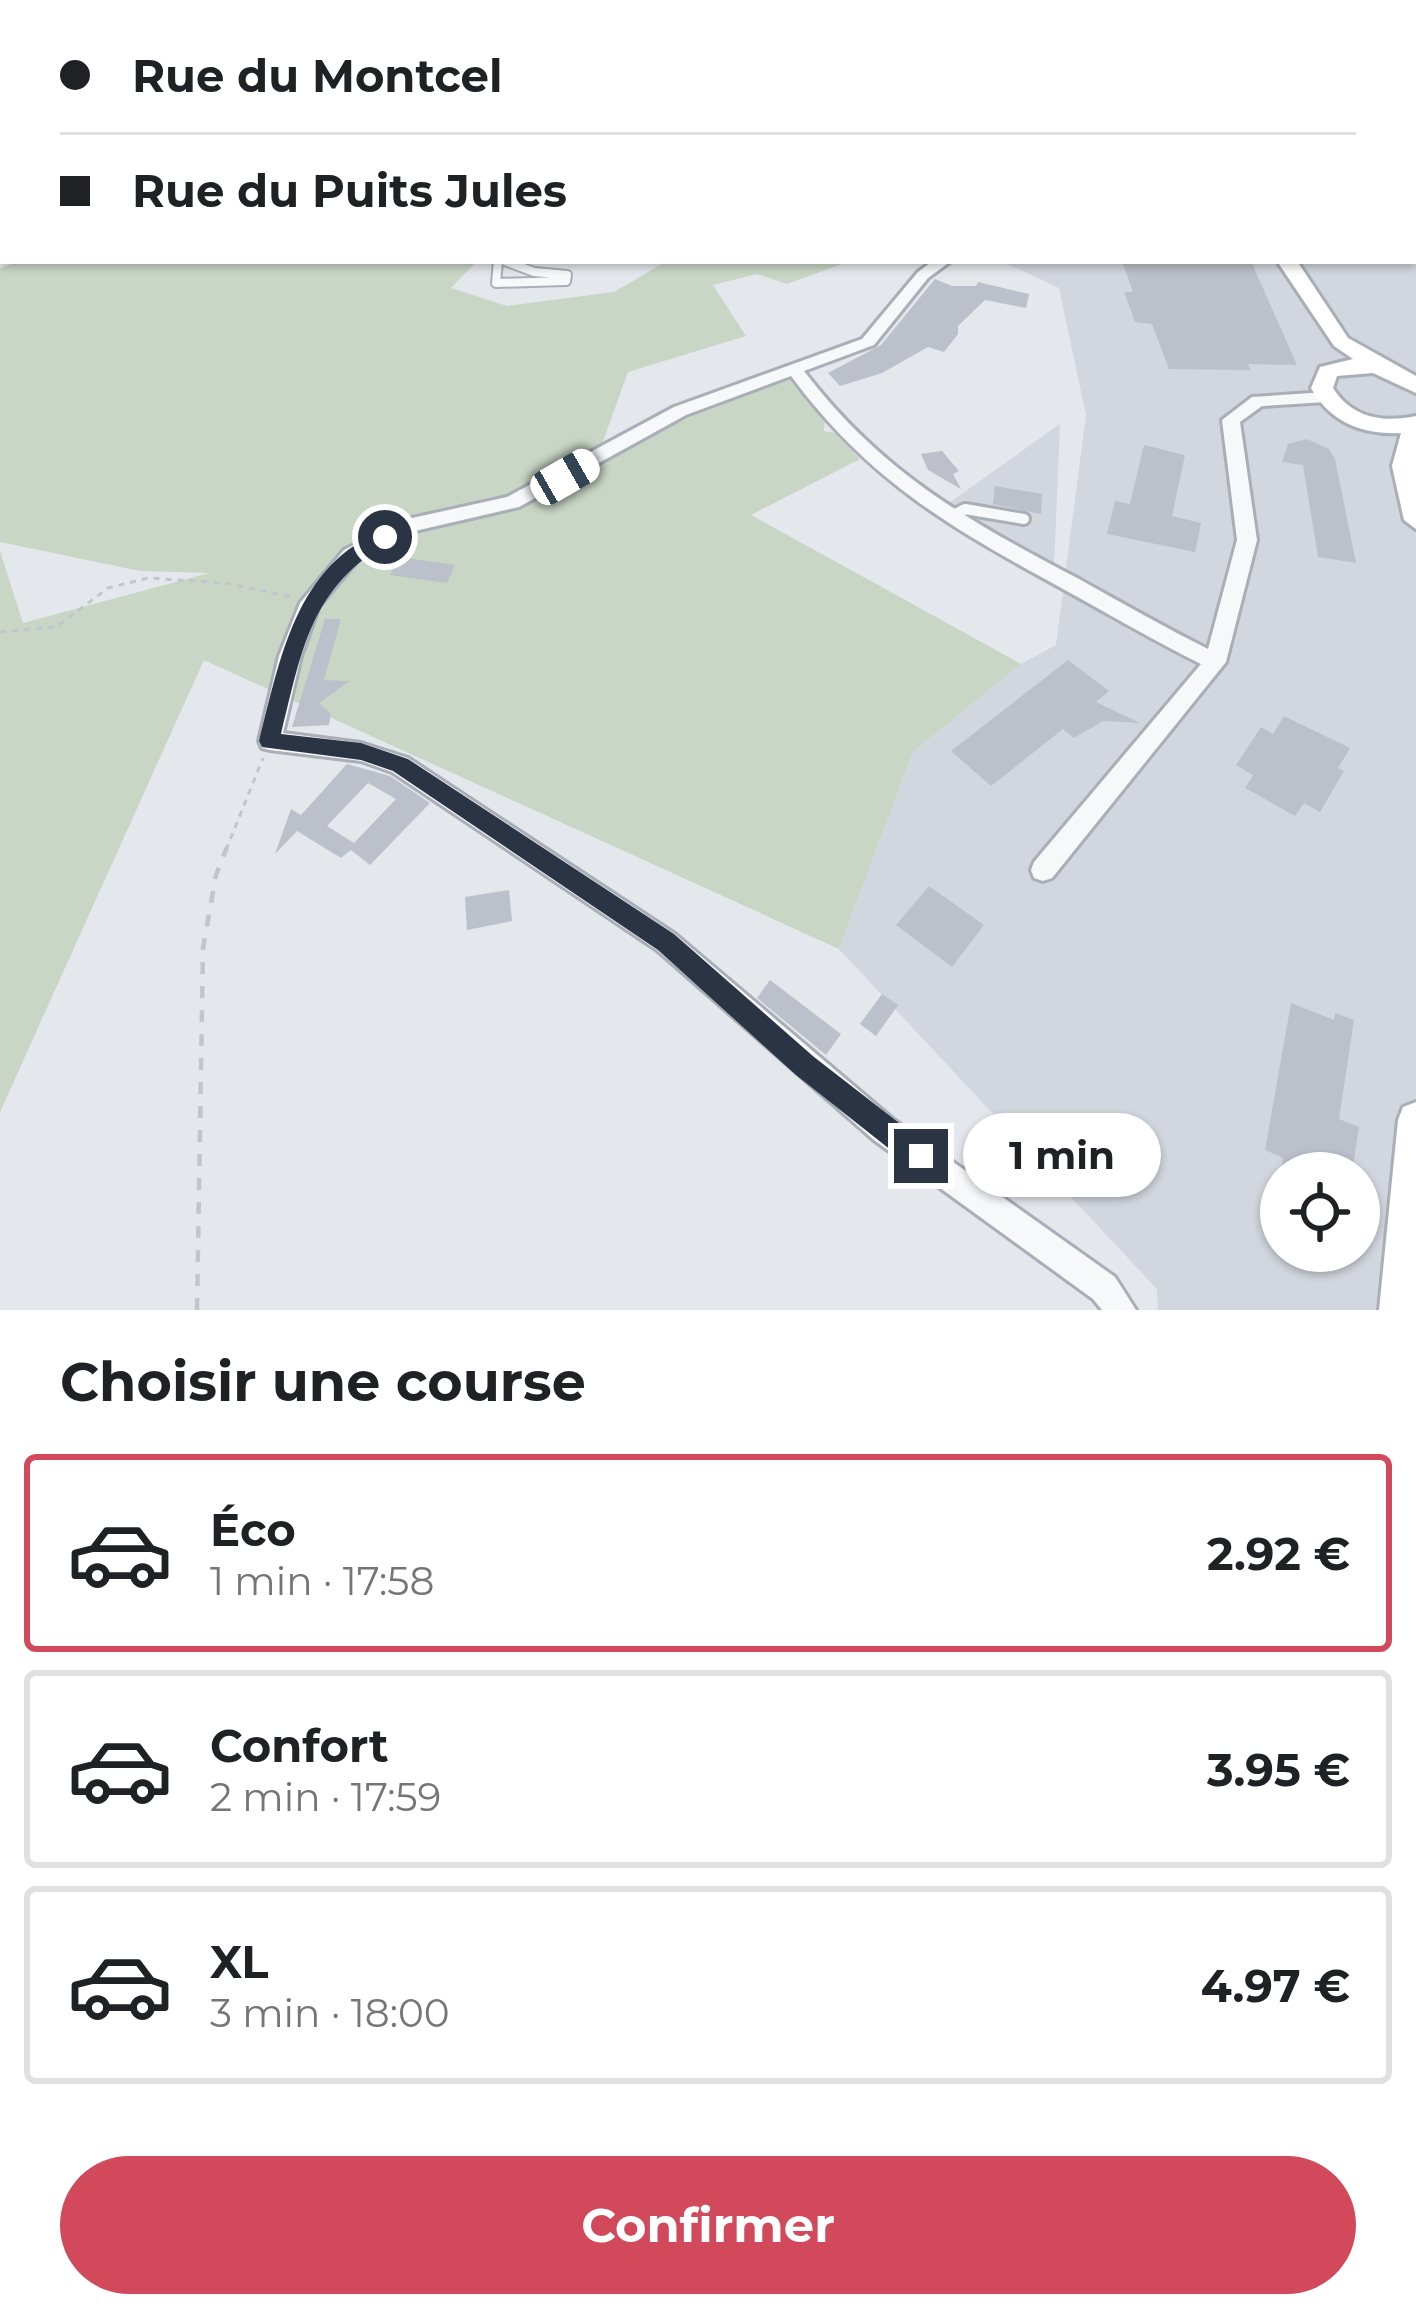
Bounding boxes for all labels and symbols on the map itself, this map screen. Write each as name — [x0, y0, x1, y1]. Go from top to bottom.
car — [525, 443, 605, 511]
route start — [358, 510, 412, 564]
callout: 1 min — [963, 1114, 1161, 1198]
route end — [894, 1129, 948, 1183]

